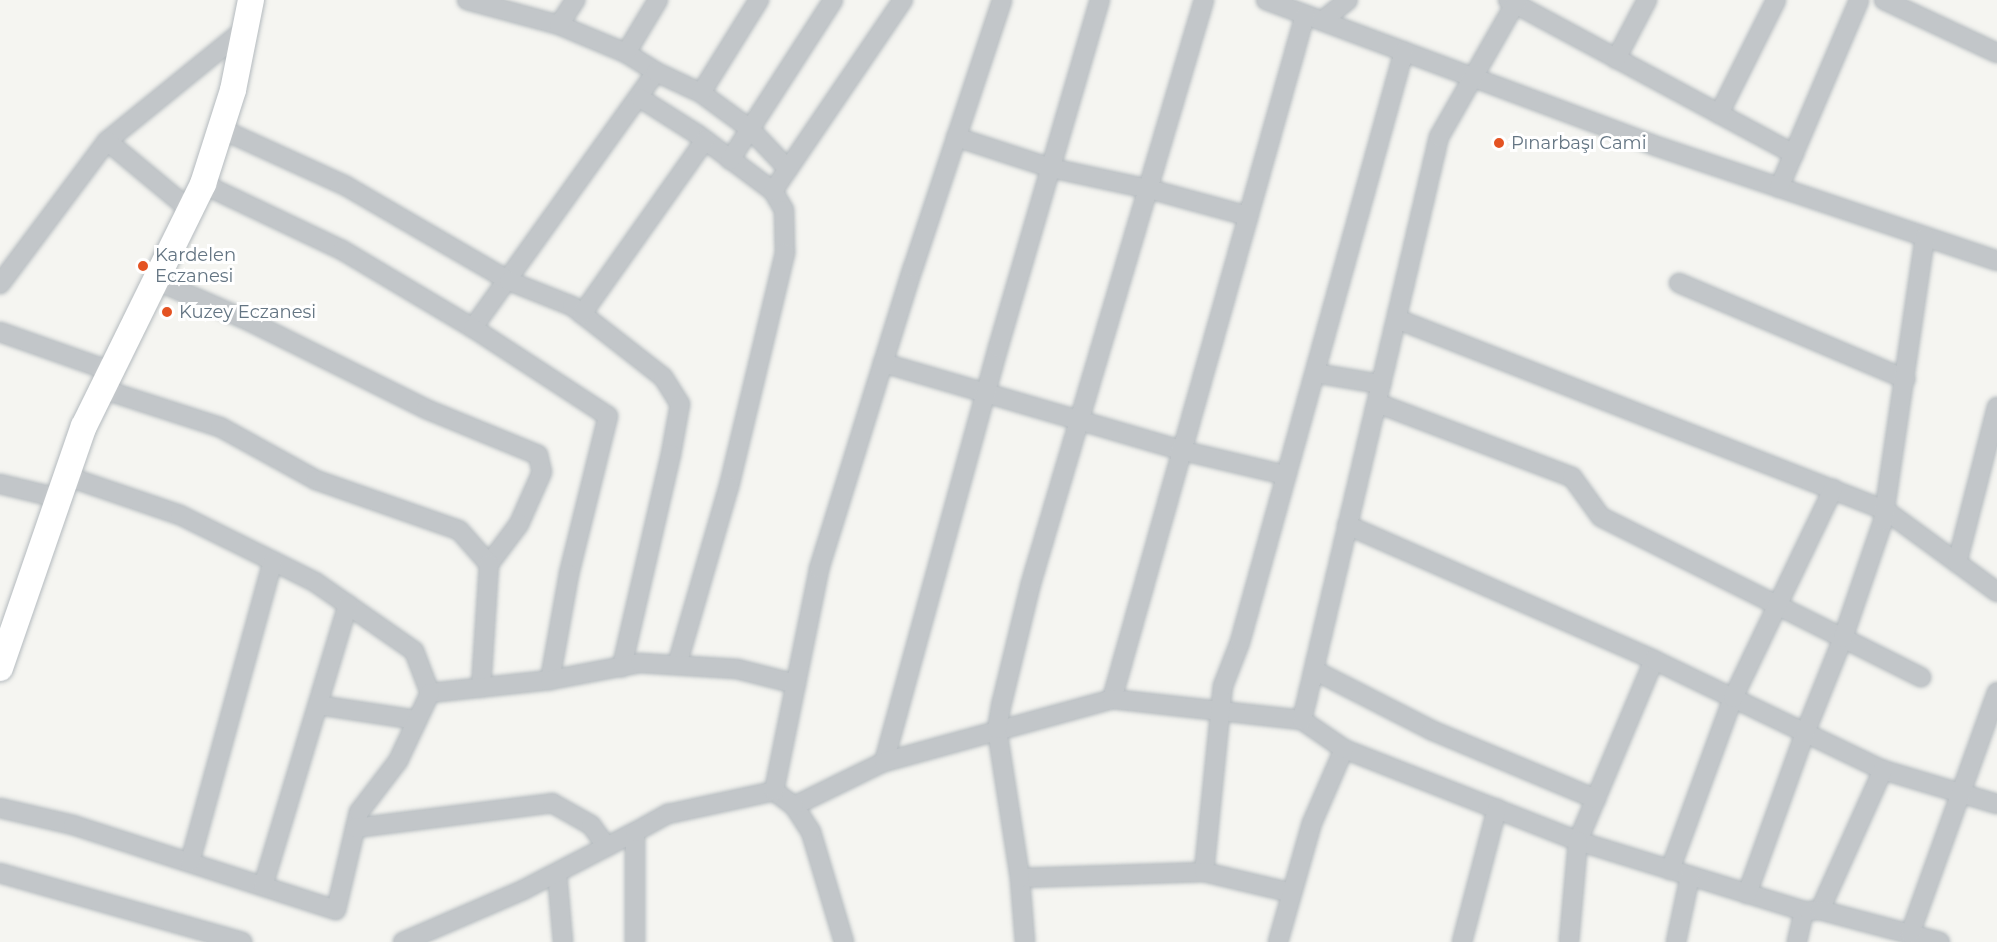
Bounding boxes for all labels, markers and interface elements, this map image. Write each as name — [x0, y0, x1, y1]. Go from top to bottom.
place label: Pınarbaşı Cami — [1511, 132, 1647, 154]
marker: Pınarbaşı Cami — [1492, 136, 1506, 150]
place label: Kardelen Eczanesi — [155, 245, 236, 288]
marker: Kardelen Eczanesi — [136, 259, 150, 273]
place label: Kuzey Eczanesi — [179, 301, 316, 323]
marker: Kuzey Eczanesi — [160, 305, 174, 319]

